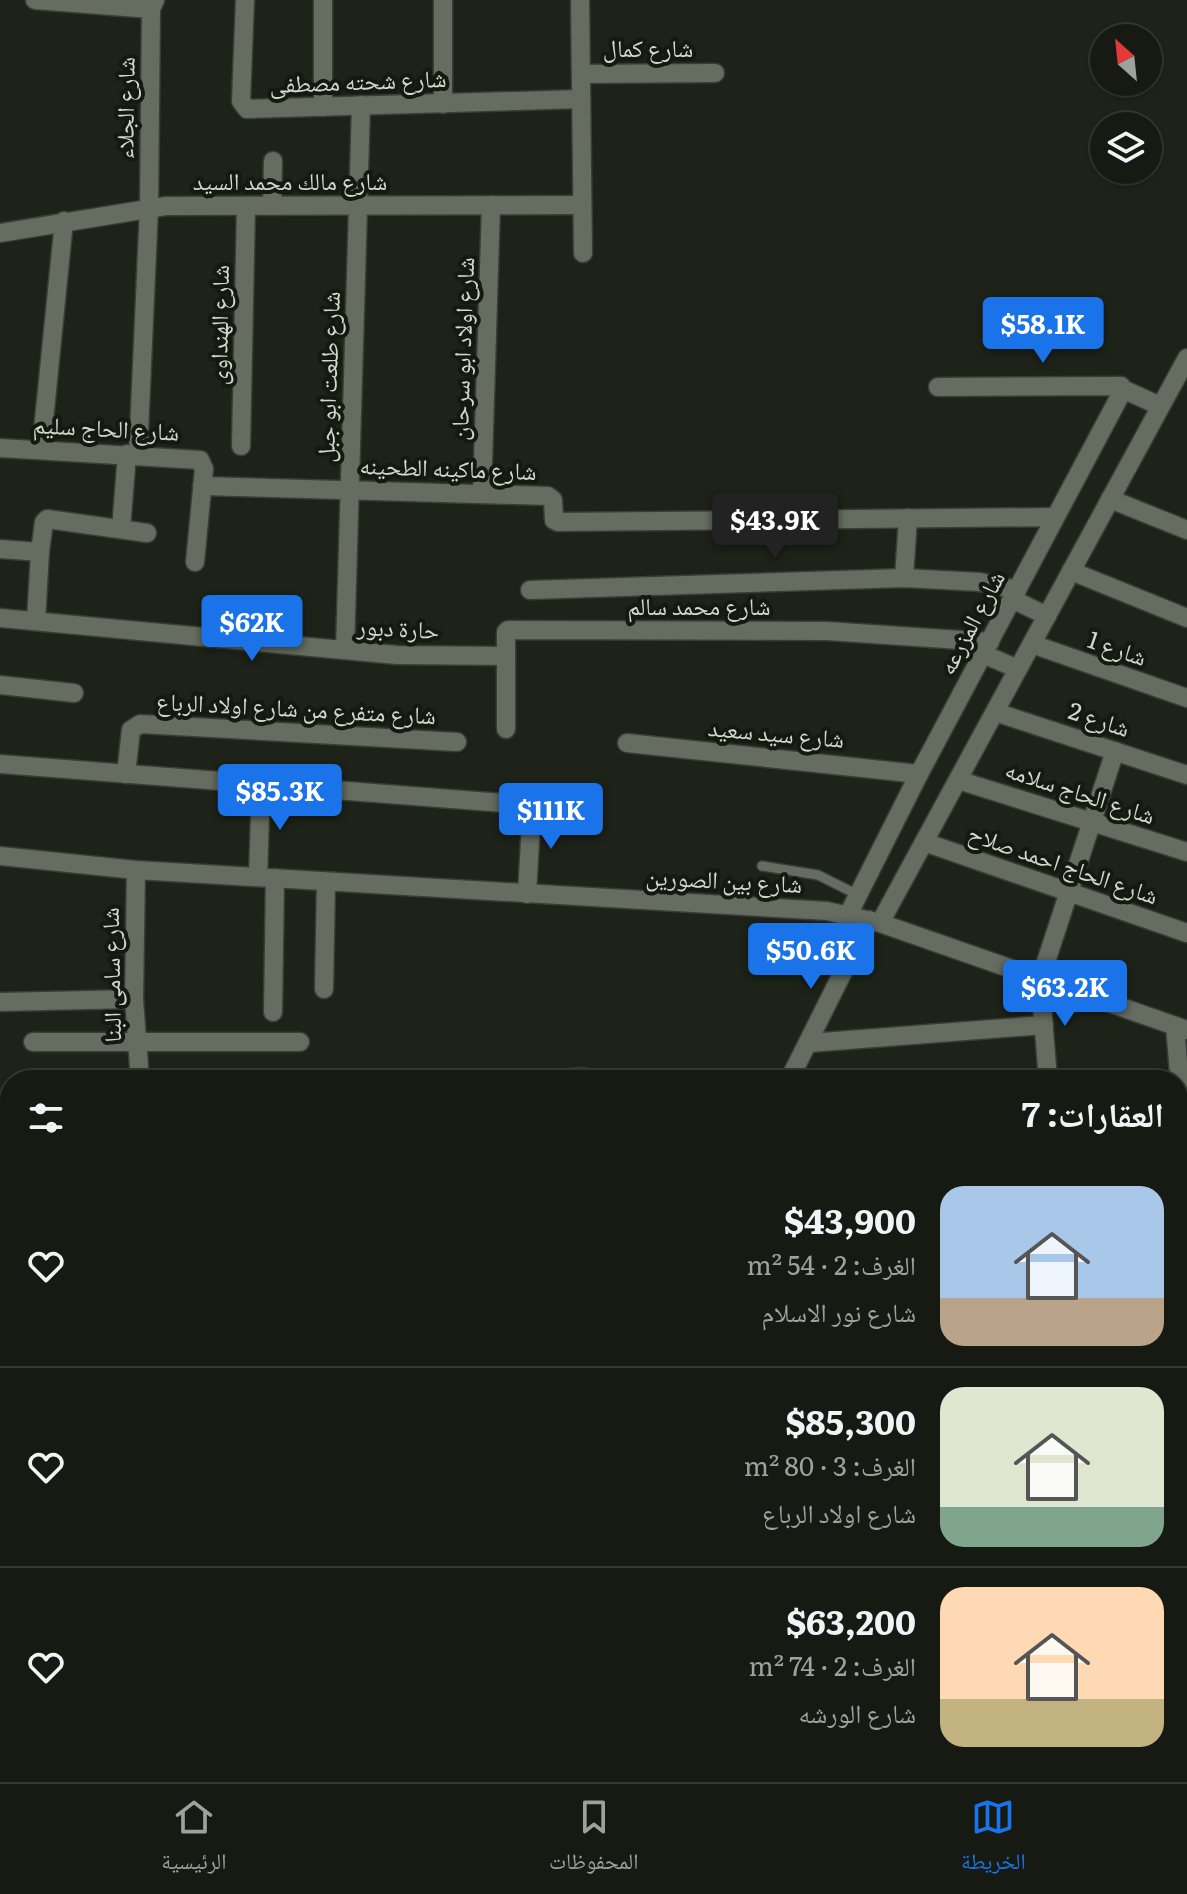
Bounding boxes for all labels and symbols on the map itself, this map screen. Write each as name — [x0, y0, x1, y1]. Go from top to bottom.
north arrow — [1090, 24, 1162, 96]
street label: شارع كمال — [603, 29, 693, 64]
street label: شارع الجلاء — [105, 56, 142, 159]
street label: شارع شحته مصطفى — [269, 59, 447, 100]
street label: شارع مالك محمد السيد — [193, 162, 387, 197]
street label: شارع اولاد ابو سرحان — [440, 256, 481, 441]
street label: شارع الهنداوى — [199, 264, 236, 386]
street label: شارع طلعت ابو جبل — [306, 291, 347, 463]
pin: $58.1K — [978, 297, 1108, 365]
street label: شارع الحاج سليم — [32, 405, 180, 449]
street label: شارع ماكينه الطحينه — [359, 446, 537, 487]
pin: $43.9K — [710, 493, 840, 561]
street label: شارع المزرعه — [928, 564, 1012, 680]
street label: شارع محمد سالم — [627, 587, 771, 623]
pin: $62K — [205, 595, 299, 663]
street label: حارة دبور — [355, 607, 440, 646]
street label: شارع 1 — [1084, 620, 1152, 673]
street label: شارع متفرع من شارع اولاد الرباع — [155, 682, 437, 731]
street label: شارع 2 — [1065, 691, 1135, 744]
street label: شارع سيد سعيد — [707, 708, 846, 755]
street label: شارع الحاج سلامه — [1001, 750, 1160, 831]
pin: $85.3K — [215, 764, 345, 832]
pin: $111K — [495, 783, 607, 851]
street label: شارع الحاج احمد صلاح — [964, 814, 1164, 912]
street label: شارع بين الصورين — [645, 857, 803, 900]
street label: شارع سامى البنا — [91, 907, 128, 1043]
pin: $50.6K — [746, 923, 876, 991]
pin: $63.2K — [1000, 960, 1130, 1028]

